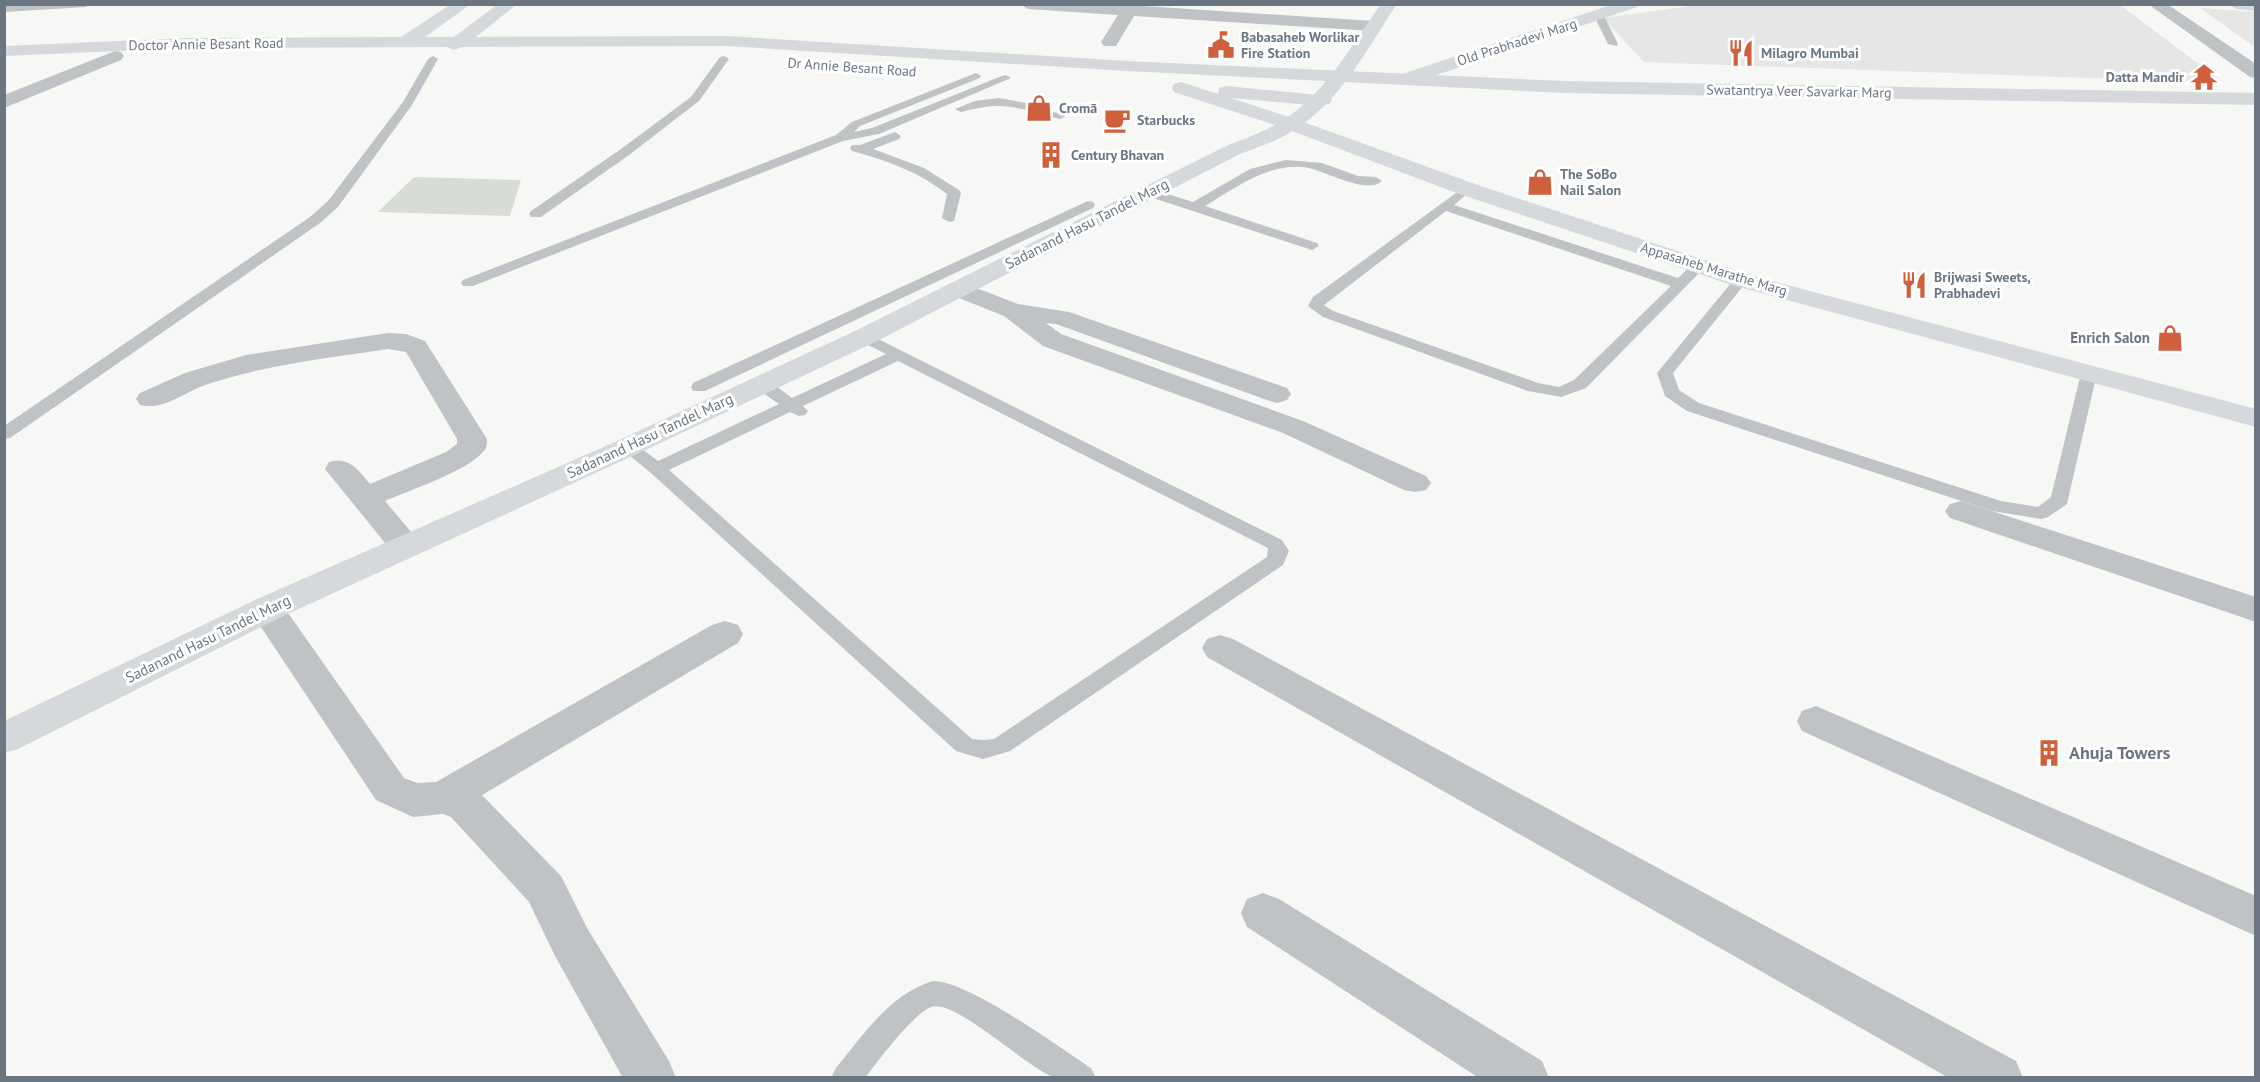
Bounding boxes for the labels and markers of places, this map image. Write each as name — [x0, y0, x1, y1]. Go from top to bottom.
place label: Babasaheb Worlikar Fire Station — [1241, 28, 1359, 62]
public building icon: Babasaheb Worlikar Fire Station — [1206, 30, 1236, 60]
restaurant icon: Milagro Mumbai — [1726, 38, 1756, 68]
place label: Milagro Mumbai — [1761, 44, 1859, 62]
temple icon: Datta Mandir — [2189, 62, 2219, 92]
place label: Datta Mandir — [2106, 68, 2184, 86]
shop icon: Cromā — [1024, 93, 1054, 123]
place label: Cromā — [1059, 99, 1097, 117]
cafe icon: Starbucks — [1102, 105, 1132, 135]
place label: Starbucks — [1137, 111, 1195, 129]
building icon: Century Bhavan — [1036, 140, 1066, 170]
place label: Century Bhavan — [1071, 146, 1164, 164]
place label: The SoBo Nail Salon — [1560, 165, 1621, 199]
shop icon: The SoBo Nail Salon — [1525, 167, 1555, 197]
place label: Brijwasi Sweets, Prabhadevi — [1934, 268, 2031, 302]
restaurant icon: Brijwasi Sweets, Prabhadevi — [1899, 270, 1929, 300]
shop icon: Enrich Salon — [2155, 323, 2185, 353]
place label: Enrich Salon — [2070, 328, 2150, 347]
building icon: Ahuja Towers — [2034, 738, 2064, 768]
place label: Ahuja Towers — [2069, 741, 2171, 764]

